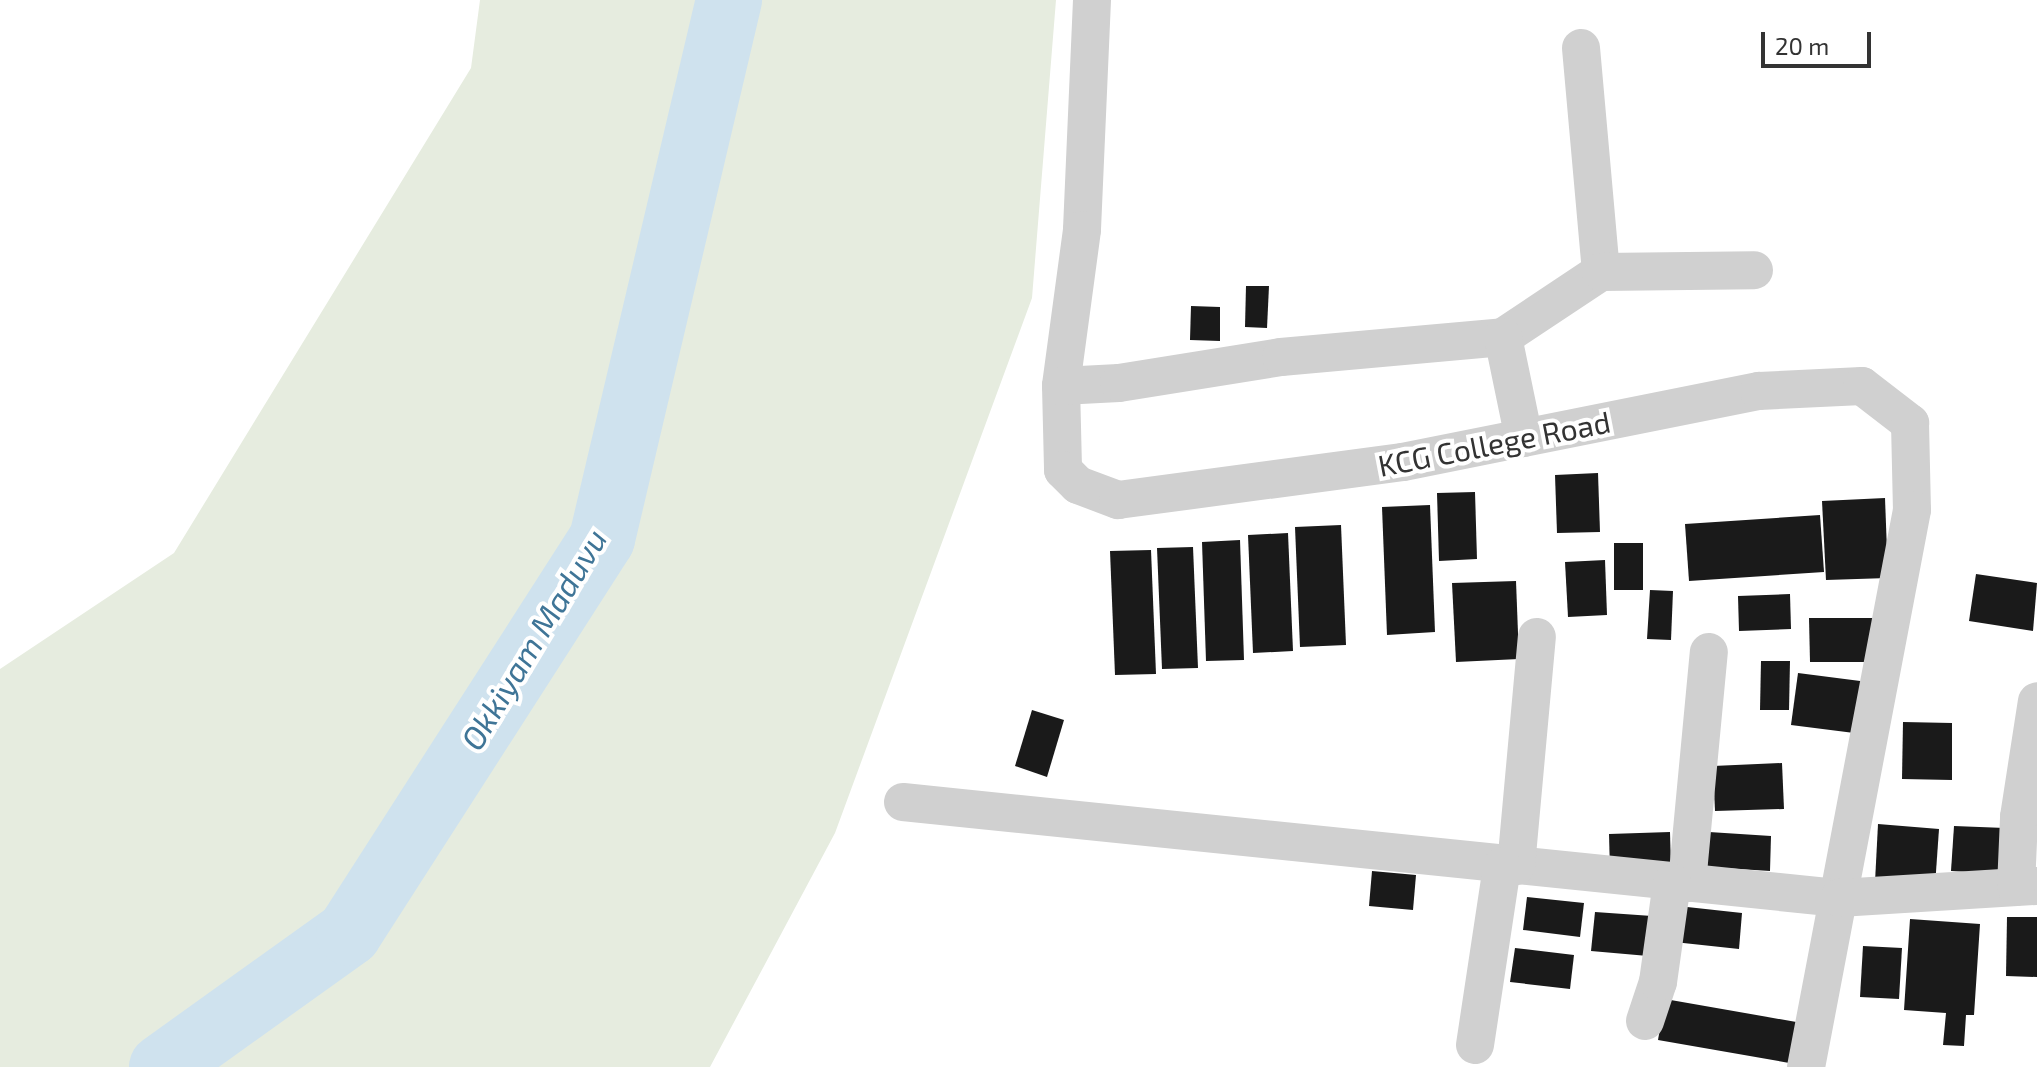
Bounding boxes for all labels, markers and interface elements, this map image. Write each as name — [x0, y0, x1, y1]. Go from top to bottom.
scale bar — [1765, 16, 1875, 66]
text: 20 m — [1775, 31, 1829, 60]
street label: KCG College Road — [1375, 403, 1613, 483]
water label: Okkiyam Maduvu — [452, 521, 614, 757]

